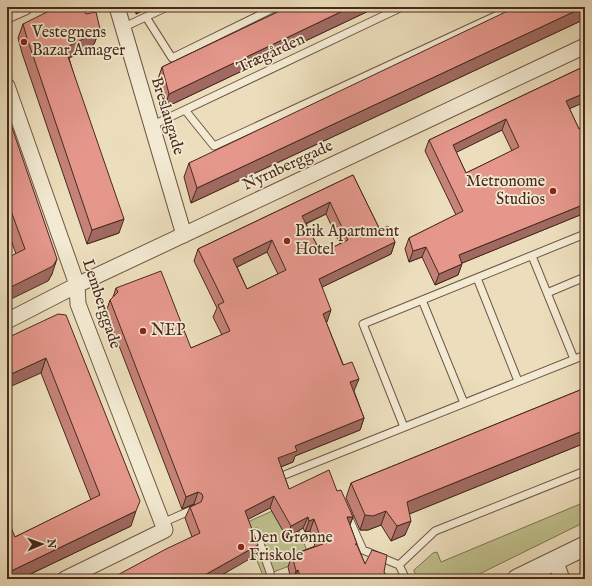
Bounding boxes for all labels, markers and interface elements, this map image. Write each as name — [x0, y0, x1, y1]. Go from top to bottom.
place label: Vestegnens Bazar Amager — [31, 23, 125, 61]
street label: Trægården — [234, 29, 309, 78]
marker: Vestegnens Bazar Amager — [19, 37, 29, 47]
street label: Breslaugade — [146, 75, 188, 157]
street label: Nyrnberggade — [239, 136, 337, 196]
place label: Metronome Studios — [466, 172, 545, 210]
marker: Metronome Studios — [548, 186, 558, 196]
place label: Brik Apartment Hotel — [295, 222, 400, 260]
marker: Brik Apartment Hotel — [282, 236, 292, 246]
street label: Lemberggade — [77, 257, 125, 351]
place label: NEP — [151, 321, 185, 341]
marker: NEP — [138, 326, 148, 336]
north arrow — [22, 524, 62, 564]
place label: Den Grønne Friskole — [249, 528, 333, 566]
text: N — [44, 538, 58, 549]
marker: Den Grønne Friskole — [236, 542, 246, 552]

